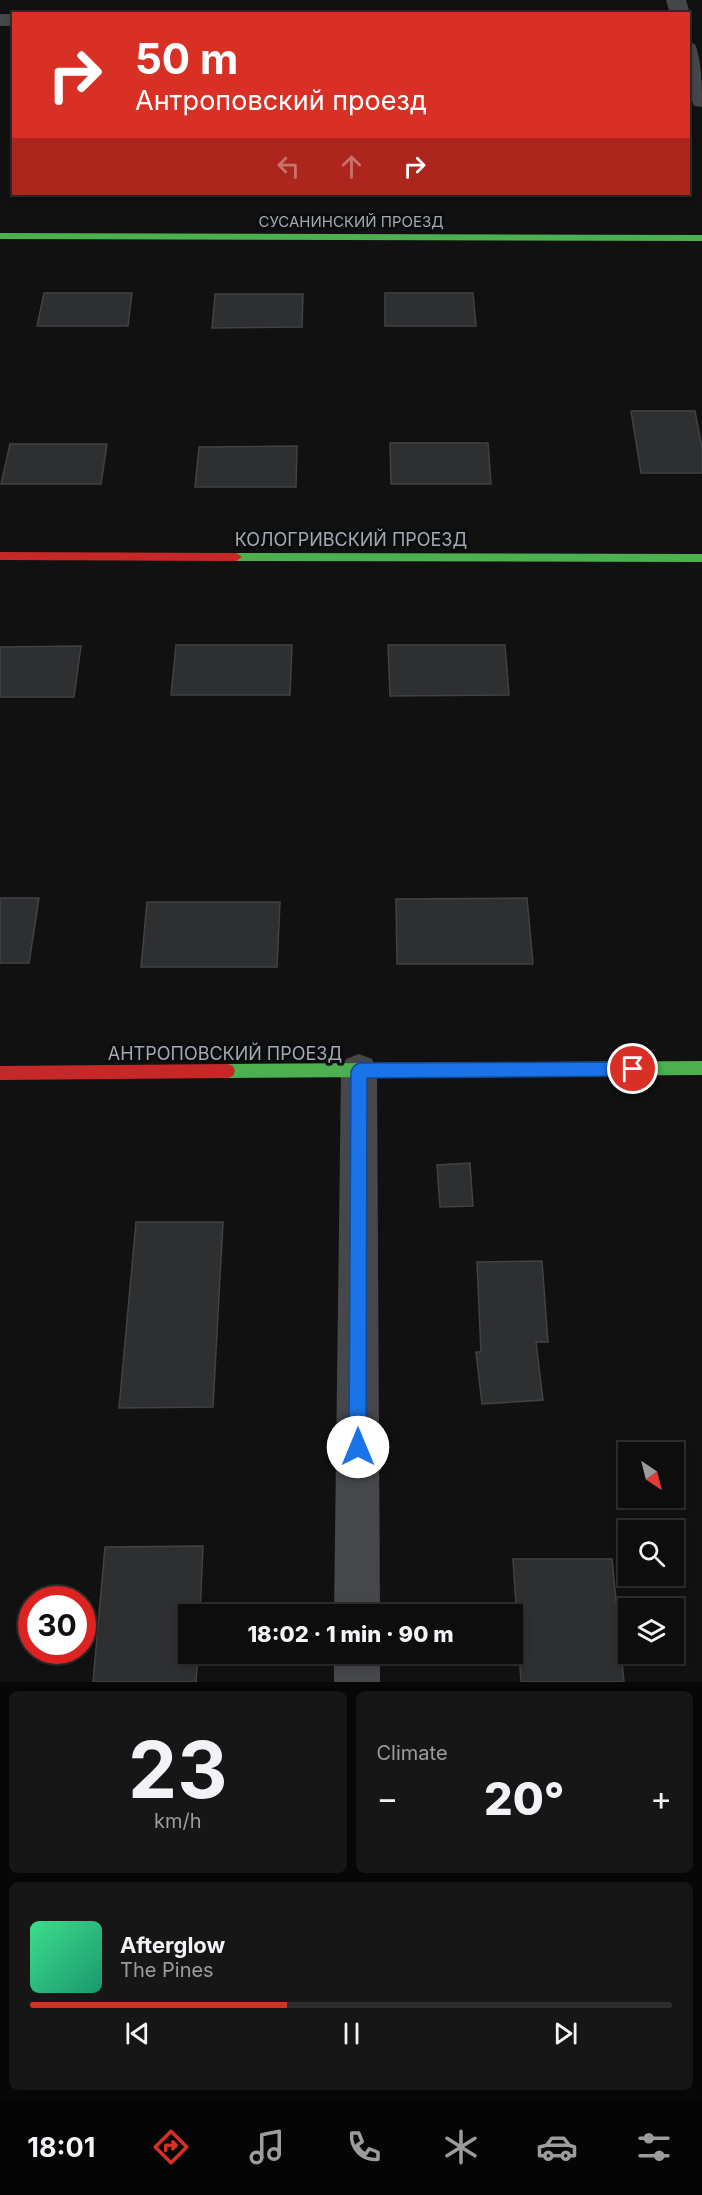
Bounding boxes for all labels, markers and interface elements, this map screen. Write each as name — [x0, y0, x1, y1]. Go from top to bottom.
text: 50 m — [135, 33, 238, 84]
icon: right — [36, 36, 114, 114]
text: Антроповский проезд — [135, 84, 427, 117]
icon: left — [272, 150, 305, 183]
icon: ahead — [335, 150, 368, 183]
icon: right — [398, 150, 431, 183]
street label: СУСАНИНСКИЙ ПРОЕЗД — [258, 212, 444, 231]
street label: КОЛОГРИВСКИЙ ПРОЕЗД — [235, 528, 467, 550]
street label: АНТРОПОВСКИЙ ПРОЕЗД — [108, 1042, 342, 1064]
pin — [607, 1043, 658, 1094]
icon: arrive — [616, 1052, 649, 1085]
position arrow — [326, 1415, 390, 1479]
north arrow — [618, 1442, 684, 1508]
map controls — [618, 1442, 684, 1664]
button: search — [618, 1520, 684, 1586]
speed limit sign: 30 — [18, 1586, 96, 1664]
button: layers — [618, 1598, 684, 1664]
text: 18:02 · 1 min · 90 m — [247, 1621, 454, 1647]
text: 23 — [128, 1722, 227, 1817]
text: Climate — [377, 1741, 448, 1765]
text: 20° — [484, 1771, 565, 1826]
text: − — [377, 1778, 398, 1818]
text: + — [650, 1778, 672, 1818]
text: km/h — [154, 1809, 202, 1833]
text: Afterglow — [120, 1932, 225, 1958]
text: The Pines — [120, 1958, 214, 1982]
icon: previous — [121, 2017, 154, 2050]
icon: pause — [335, 2017, 368, 2050]
icon: next — [549, 2017, 582, 2050]
icon: directions — [150, 2126, 192, 2168]
icon: music — [246, 2126, 288, 2168]
icon: phone — [343, 2126, 385, 2168]
icon: climate — [440, 2126, 482, 2168]
icon: car — [536, 2126, 578, 2168]
icon: filters — [633, 2126, 675, 2168]
text: 18:01 — [27, 2131, 95, 2164]

